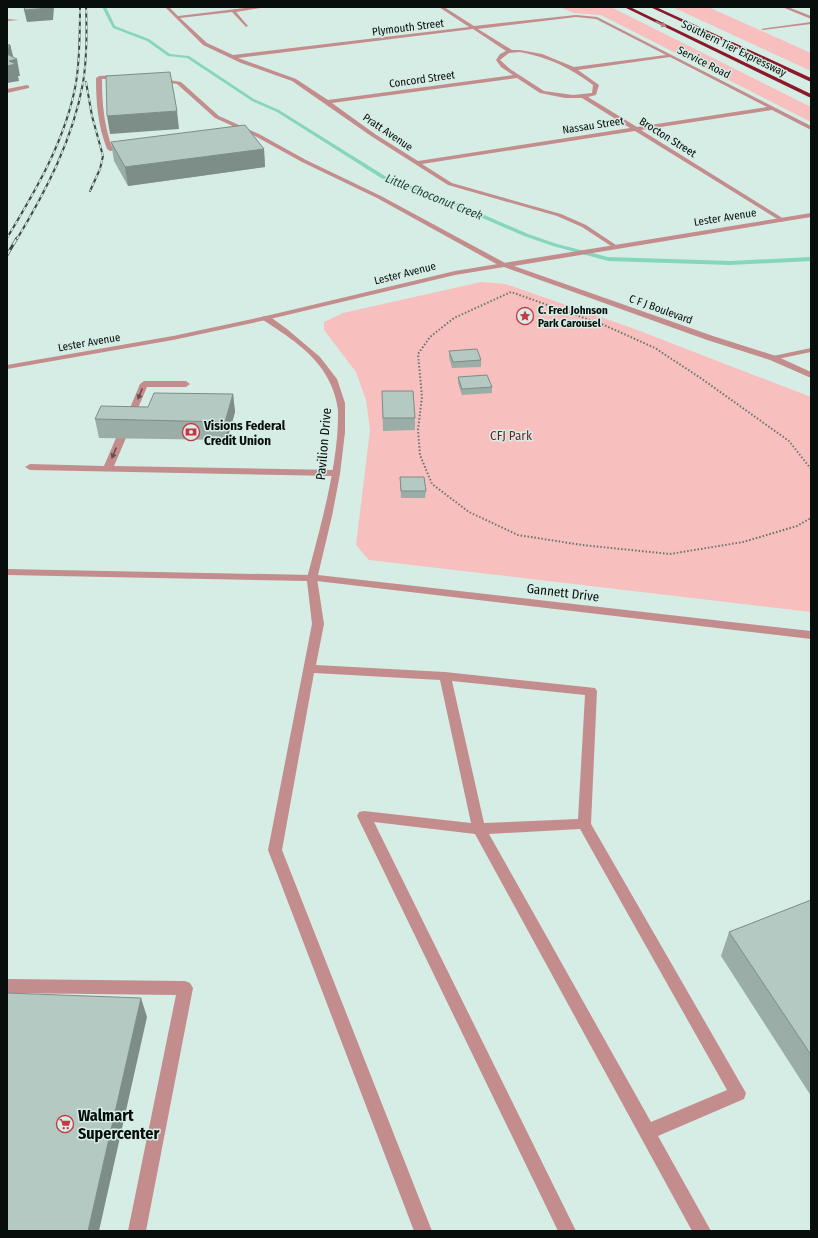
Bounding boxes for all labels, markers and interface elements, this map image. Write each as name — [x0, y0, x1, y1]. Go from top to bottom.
street label: Plymouth Street — [371, 17, 445, 38]
street label: Southern Tier Expressway — [679, 17, 788, 80]
one-way arrow — [655, 21, 667, 27]
street label: Service Road — [675, 44, 732, 81]
street label: Concord Street — [388, 68, 456, 91]
street label: Pratt Avenue — [360, 111, 415, 154]
street label: Nassau Street — [561, 114, 625, 137]
street label: Brocton Street — [637, 115, 699, 160]
water label: Little Choconut Creek — [383, 171, 485, 223]
street label: Lester Avenue — [693, 206, 757, 229]
street label: Lester Avenue — [373, 260, 437, 287]
street label: C F J Boulevard — [627, 292, 694, 327]
place label: C. Fred Johnson Park Carousel — [538, 304, 608, 330]
place icon: C. Fred Johnson Park Carousel — [515, 306, 535, 326]
street label: Lester Avenue — [57, 331, 121, 354]
one-way arrow — [136, 388, 142, 400]
street label: Pavilion Drive — [313, 407, 334, 481]
place label: Visions Federal Credit Union — [203, 418, 286, 448]
bank icon: Visions Federal Credit Union — [181, 422, 201, 442]
park label: CFJ Park — [490, 428, 533, 443]
one-way arrow — [111, 448, 117, 460]
street label: Gannett Drive — [526, 581, 600, 604]
place label: Walmart Supercenter — [78, 1106, 159, 1143]
supermarket icon: Walmart Supercenter — [55, 1114, 75, 1134]

